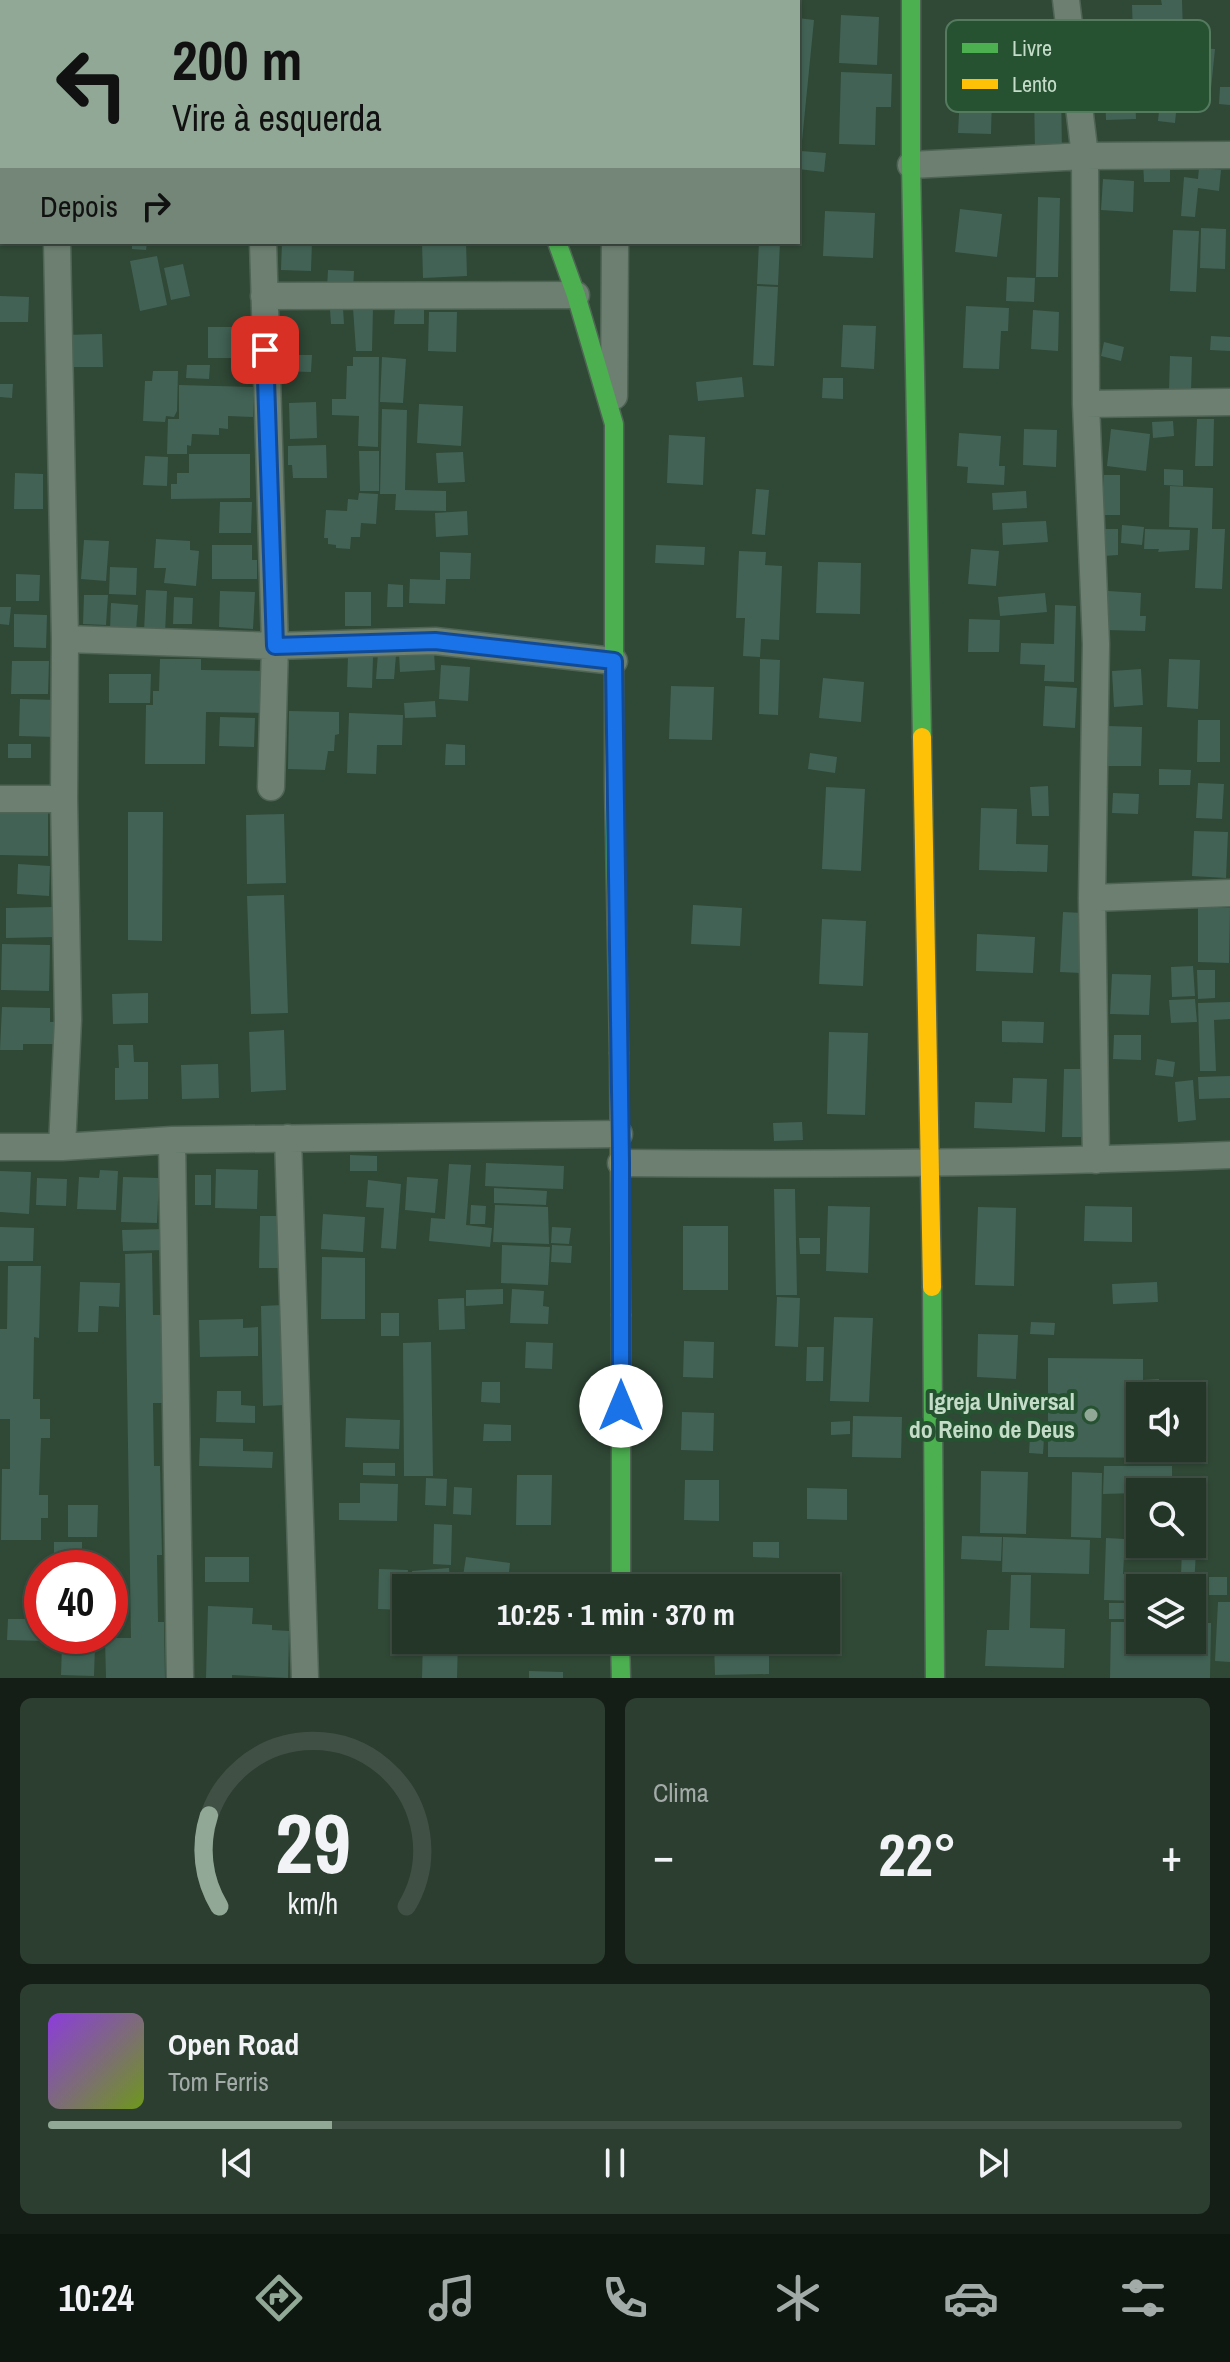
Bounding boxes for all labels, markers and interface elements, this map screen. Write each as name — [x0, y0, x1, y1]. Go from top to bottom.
legend — [946, 20, 1210, 112]
text: 200 m — [172, 22, 302, 97]
icon: left — [40, 32, 144, 136]
text: Livre — [1012, 33, 1052, 63]
text: Lento — [1012, 69, 1057, 99]
text: Vire à esquerda — [172, 94, 382, 142]
icon: right — [134, 184, 178, 228]
text: Depois — [40, 186, 118, 226]
pin — [231, 316, 299, 384]
icon: arrive — [243, 328, 287, 372]
position arrow — [579, 1364, 663, 1448]
map controls — [1126, 1382, 1206, 1654]
button: sound — [1126, 1382, 1206, 1462]
place label: Igreja Universal do Reino de Deus — [909, 1385, 1075, 1445]
marker: Igreja Universal do Reino de Deus — [1082, 1406, 1100, 1424]
button: search — [1126, 1478, 1206, 1558]
speed limit sign: 40 — [24, 1550, 128, 1654]
button: layers — [1126, 1574, 1206, 1654]
text: 10:25 · 1 min · 370 m — [497, 1594, 735, 1634]
text: Clima — [653, 1775, 709, 1810]
text: 29 — [275, 1787, 350, 1899]
text: 22° — [878, 1814, 957, 1895]
text: − — [653, 1825, 674, 1885]
text: + — [1161, 1825, 1182, 1885]
text: km/h — [287, 1884, 338, 1923]
text: Open Road — [168, 2024, 299, 2064]
text: Tom Ferris — [168, 2064, 269, 2099]
icon: previous — [215, 2141, 259, 2185]
icon: pause — [593, 2141, 637, 2185]
icon: next — [971, 2141, 1015, 2185]
icon: directions — [251, 2270, 307, 2326]
icon: music — [424, 2270, 480, 2326]
icon: phone — [597, 2270, 653, 2326]
icon: climate — [770, 2270, 826, 2326]
icon: car — [943, 2270, 999, 2326]
icon: filters — [1115, 2270, 1171, 2326]
text: 10:24 — [58, 2274, 134, 2322]

